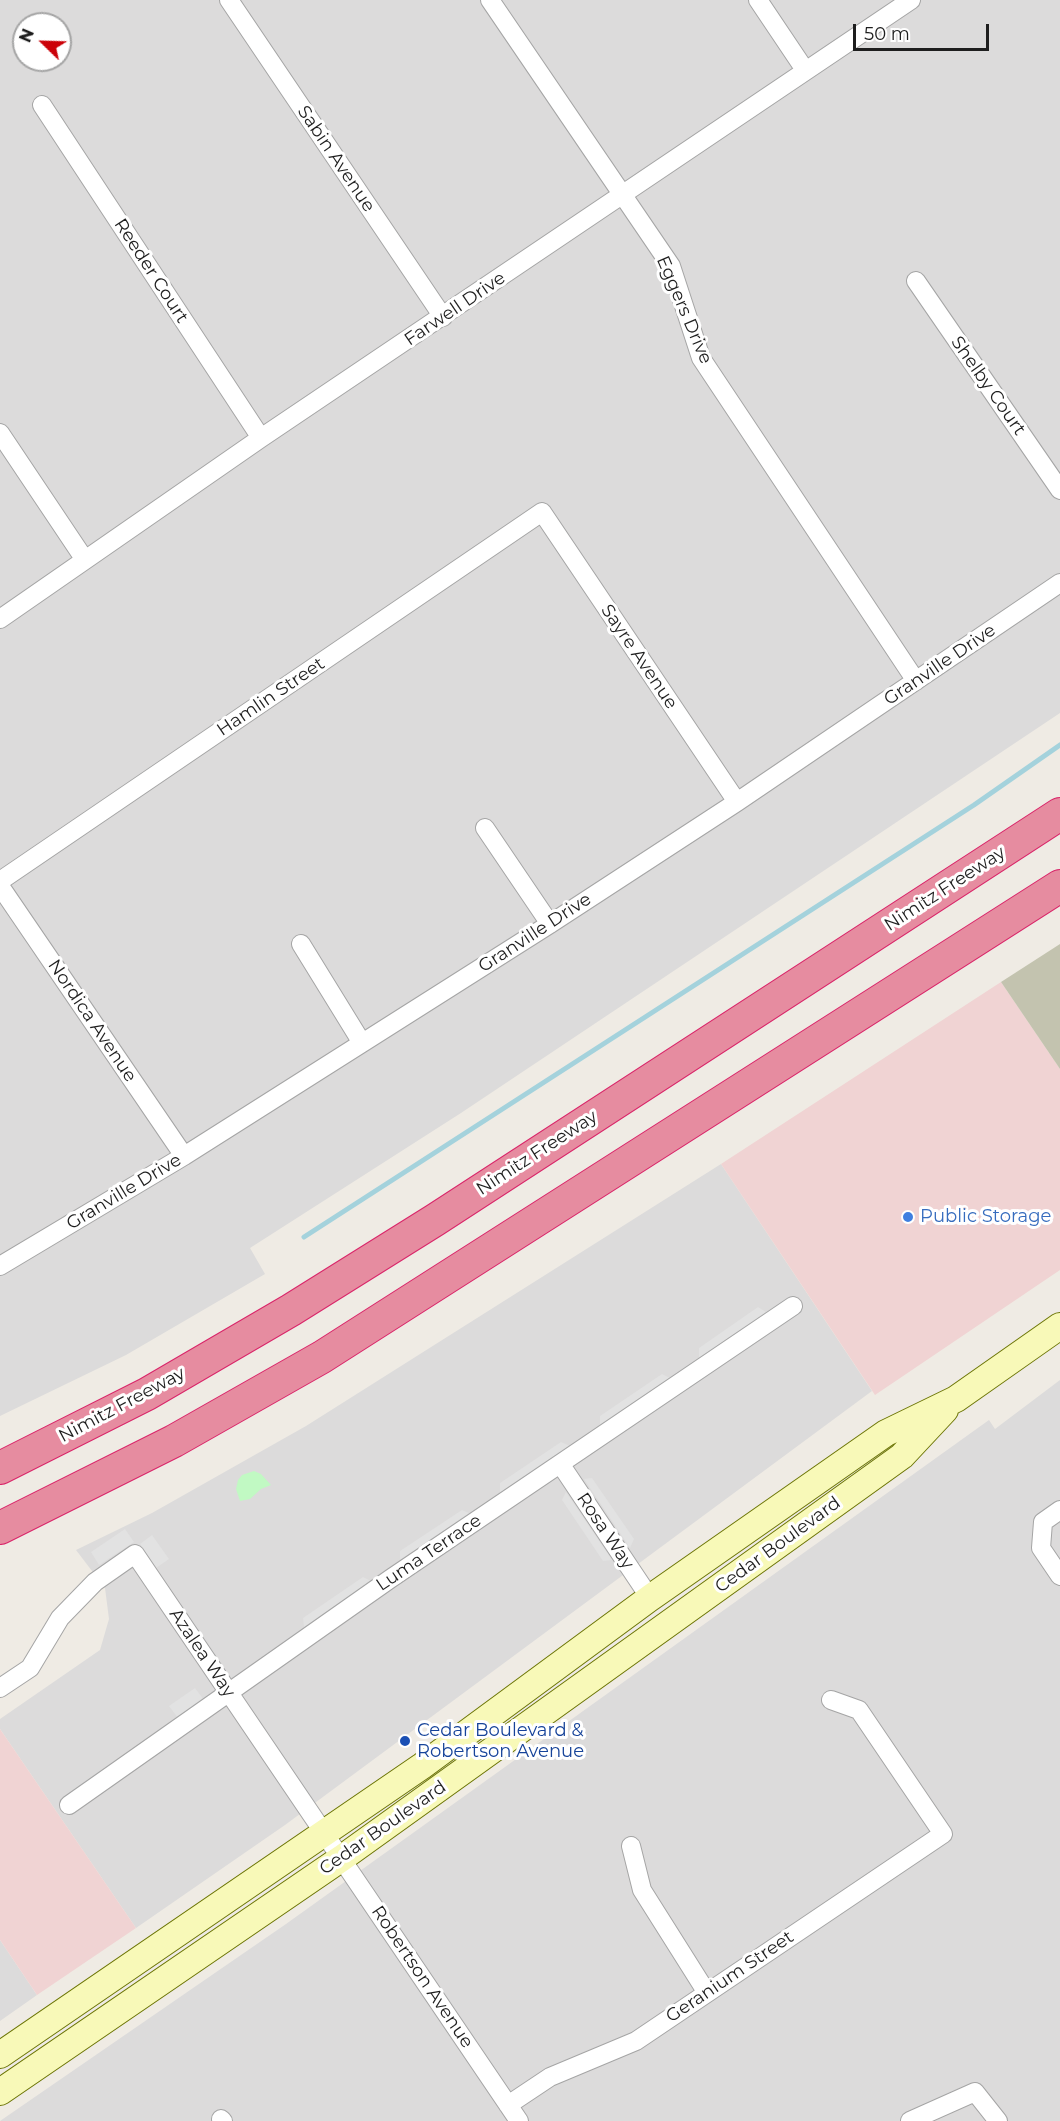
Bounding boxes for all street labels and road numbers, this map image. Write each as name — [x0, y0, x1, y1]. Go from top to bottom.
street label: Sabin Avenue — [293, 102, 379, 216]
street label: Reeder Court — [109, 215, 193, 327]
street label: Eggers Drive — [652, 253, 716, 367]
street label: Farwell Drive — [400, 267, 510, 351]
street label: Shelby Court — [946, 332, 1030, 440]
street label: Sayre Avenue — [596, 601, 682, 713]
street label: Granville Drive — [880, 620, 1000, 710]
street label: Hamlin Street — [213, 653, 329, 741]
street label: Nimitz Freeway — [881, 842, 1009, 936]
street label: Granville Drive — [475, 889, 595, 977]
street label: Nordica Avenue — [43, 956, 141, 1086]
street label: Nimitz Freeway — [473, 1106, 601, 1200]
street label: Granville Drive — [63, 1149, 185, 1235]
street label: Nimitz Freeway — [55, 1363, 189, 1447]
street label: Rosa Way — [572, 1489, 638, 1573]
street label: Cedar Boulevard — [711, 1492, 845, 1598]
street label: Luma Terrace — [372, 1510, 486, 1596]
street label: Azalea Way — [164, 1604, 240, 1702]
street label: Cedar Boulevard — [315, 1776, 451, 1880]
street label: Robertson Avenue — [366, 1902, 478, 2052]
street label: Geranium Street — [662, 1926, 798, 2028]

